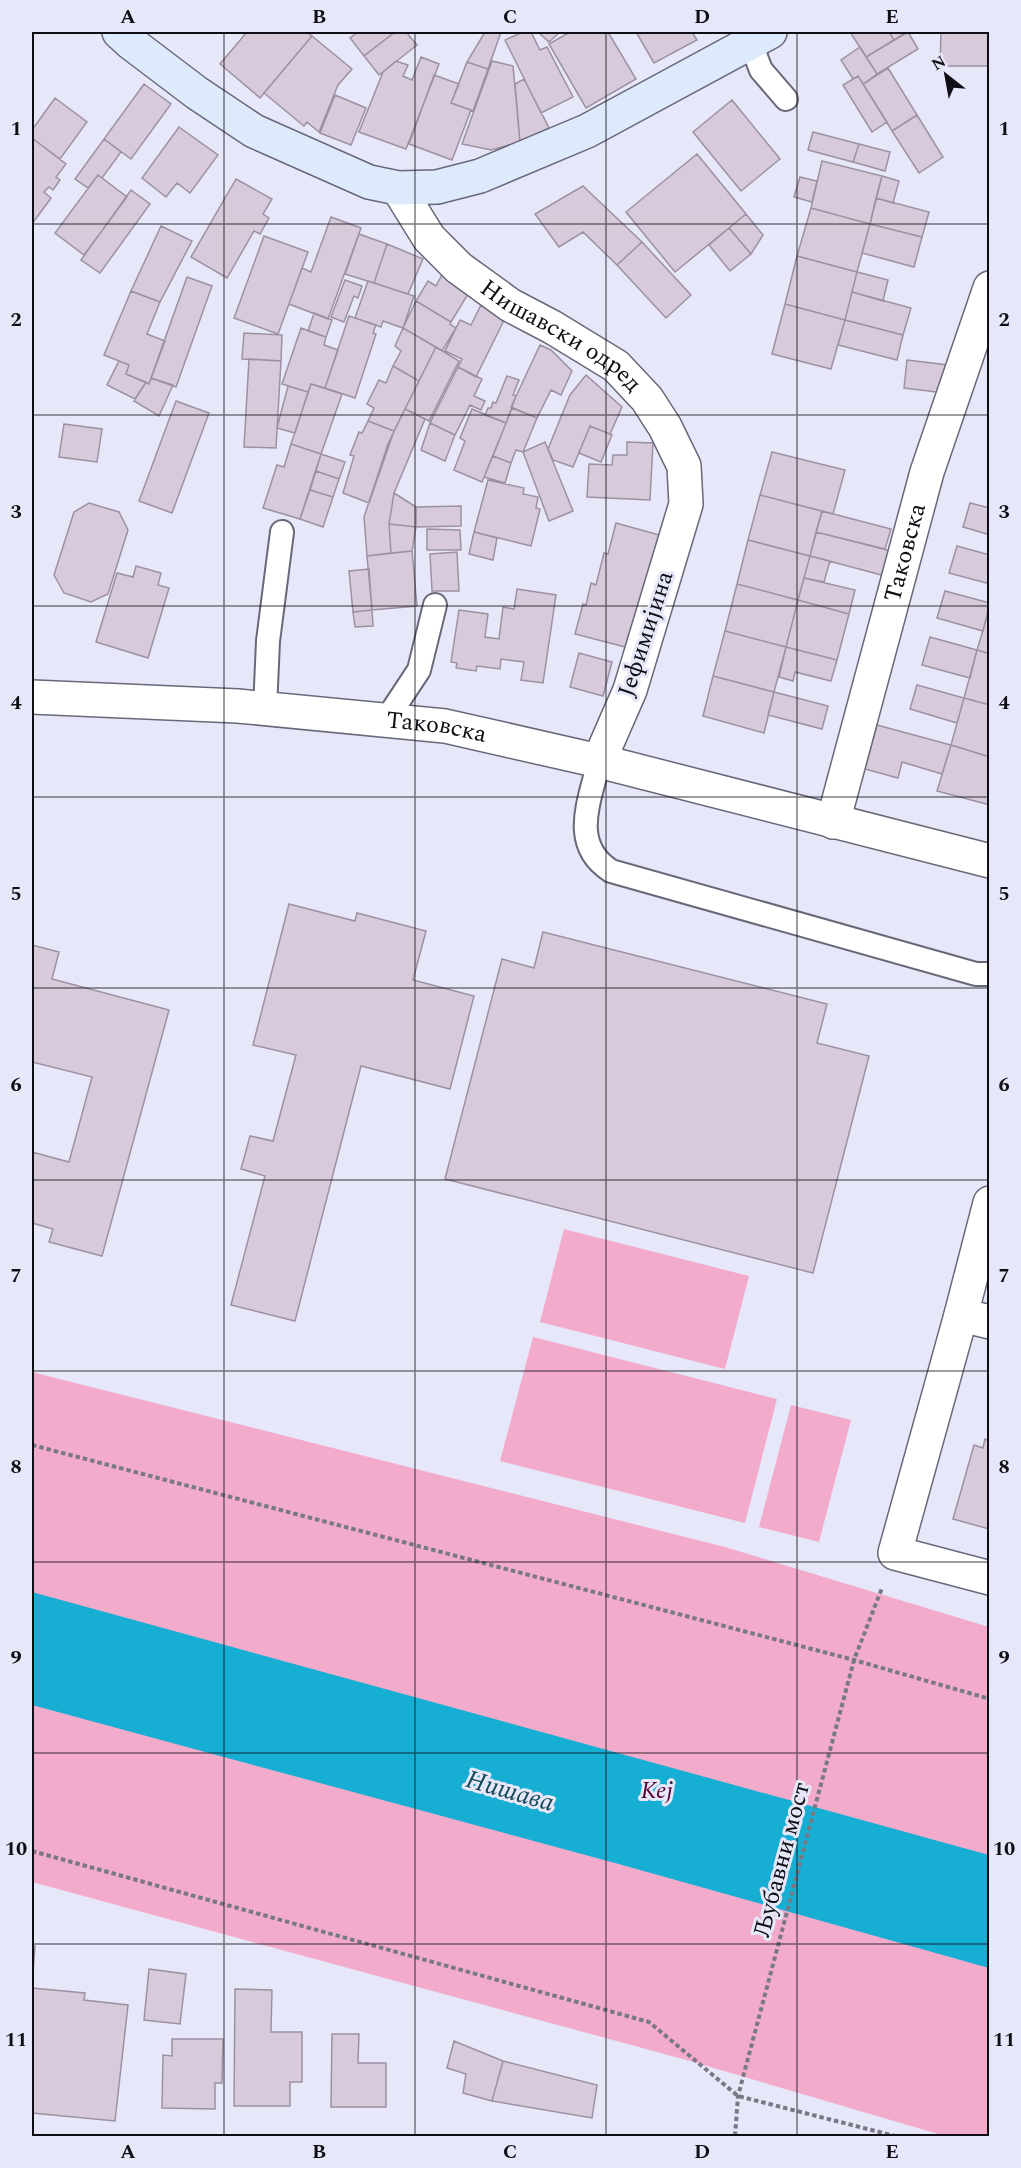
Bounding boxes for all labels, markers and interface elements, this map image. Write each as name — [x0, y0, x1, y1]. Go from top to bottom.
text: A — [120, 2, 136, 32]
text: B — [312, 2, 326, 32]
text: C — [503, 2, 517, 32]
text: D — [694, 2, 710, 32]
text: E — [885, 2, 899, 32]
north arrow — [916, 45, 976, 105]
text: N — [927, 49, 951, 77]
text: 1 — [10, 114, 22, 144]
text: 1 — [998, 114, 1010, 144]
street label: Нишавски одред — [472, 271, 650, 401]
text: 2 — [10, 305, 22, 335]
text: 2 — [998, 305, 1010, 335]
text: 3 — [10, 497, 22, 527]
text: 3 — [998, 497, 1010, 527]
street label: Таковска — [875, 499, 936, 606]
street label: Јефимијина — [609, 566, 683, 702]
text: 4 — [10, 688, 22, 718]
text: 4 — [998, 688, 1010, 718]
street label: Таковска — [385, 702, 491, 753]
text: 5 — [10, 879, 22, 909]
text: 5 — [998, 879, 1010, 909]
text: 6 — [10, 1070, 22, 1100]
text: 6 — [998, 1070, 1010, 1100]
text: 7 — [10, 1261, 22, 1291]
text: 7 — [998, 1261, 1010, 1291]
text: 8 — [10, 1452, 22, 1482]
text: 8 — [998, 1452, 1010, 1482]
text: 9 — [10, 1643, 22, 1673]
text: 9 — [998, 1643, 1010, 1673]
water label: Нишава — [461, 1759, 559, 1823]
park label: Кеј — [641, 1773, 673, 1809]
street label: Љубавни мост — [744, 1778, 820, 1942]
text: 10 — [5, 1834, 27, 1864]
text: 10 — [993, 1834, 1015, 1864]
text: 11 — [5, 2025, 27, 2055]
text: 11 — [993, 2025, 1015, 2055]
text: A — [120, 2137, 136, 2167]
text: B — [312, 2137, 326, 2167]
text: C — [503, 2137, 517, 2167]
text: D — [694, 2137, 710, 2167]
text: E — [885, 2137, 899, 2167]

